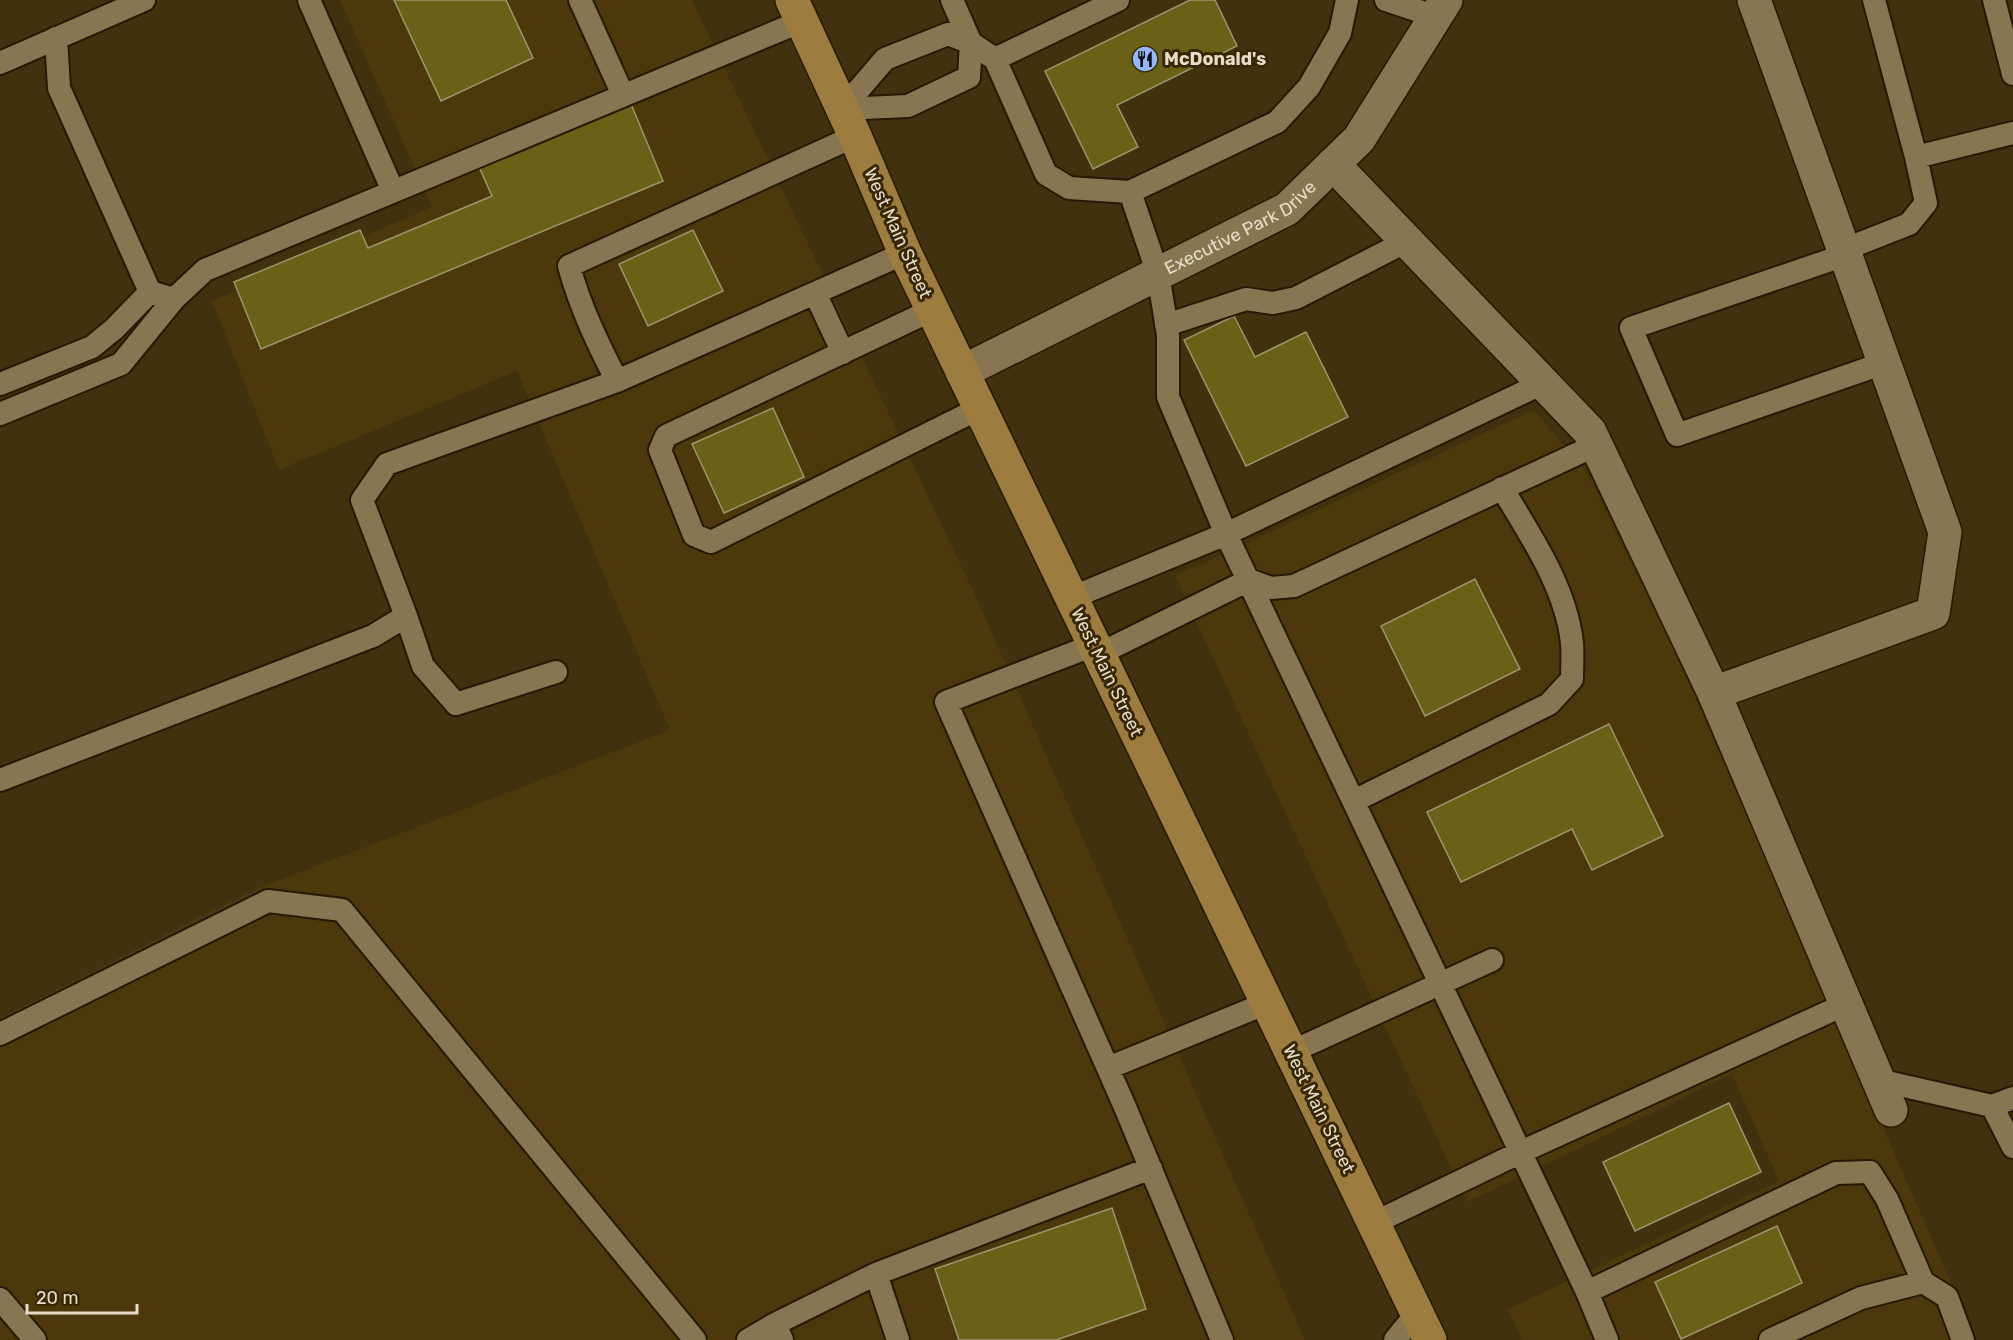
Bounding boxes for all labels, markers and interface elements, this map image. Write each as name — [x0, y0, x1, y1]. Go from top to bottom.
restaurant icon: McDonald's — [1130, 44, 1160, 74]
place label: McDonald's — [1164, 48, 1266, 70]
street label: West Main Street — [859, 164, 937, 302]
street label: Executive Park Drive — [1161, 176, 1321, 280]
street label: West Main Street — [1066, 604, 1148, 740]
street label: West Main Street — [1278, 1041, 1360, 1177]
scale bar — [27, 1277, 136, 1315]
text: 20 m — [36, 1287, 78, 1309]

